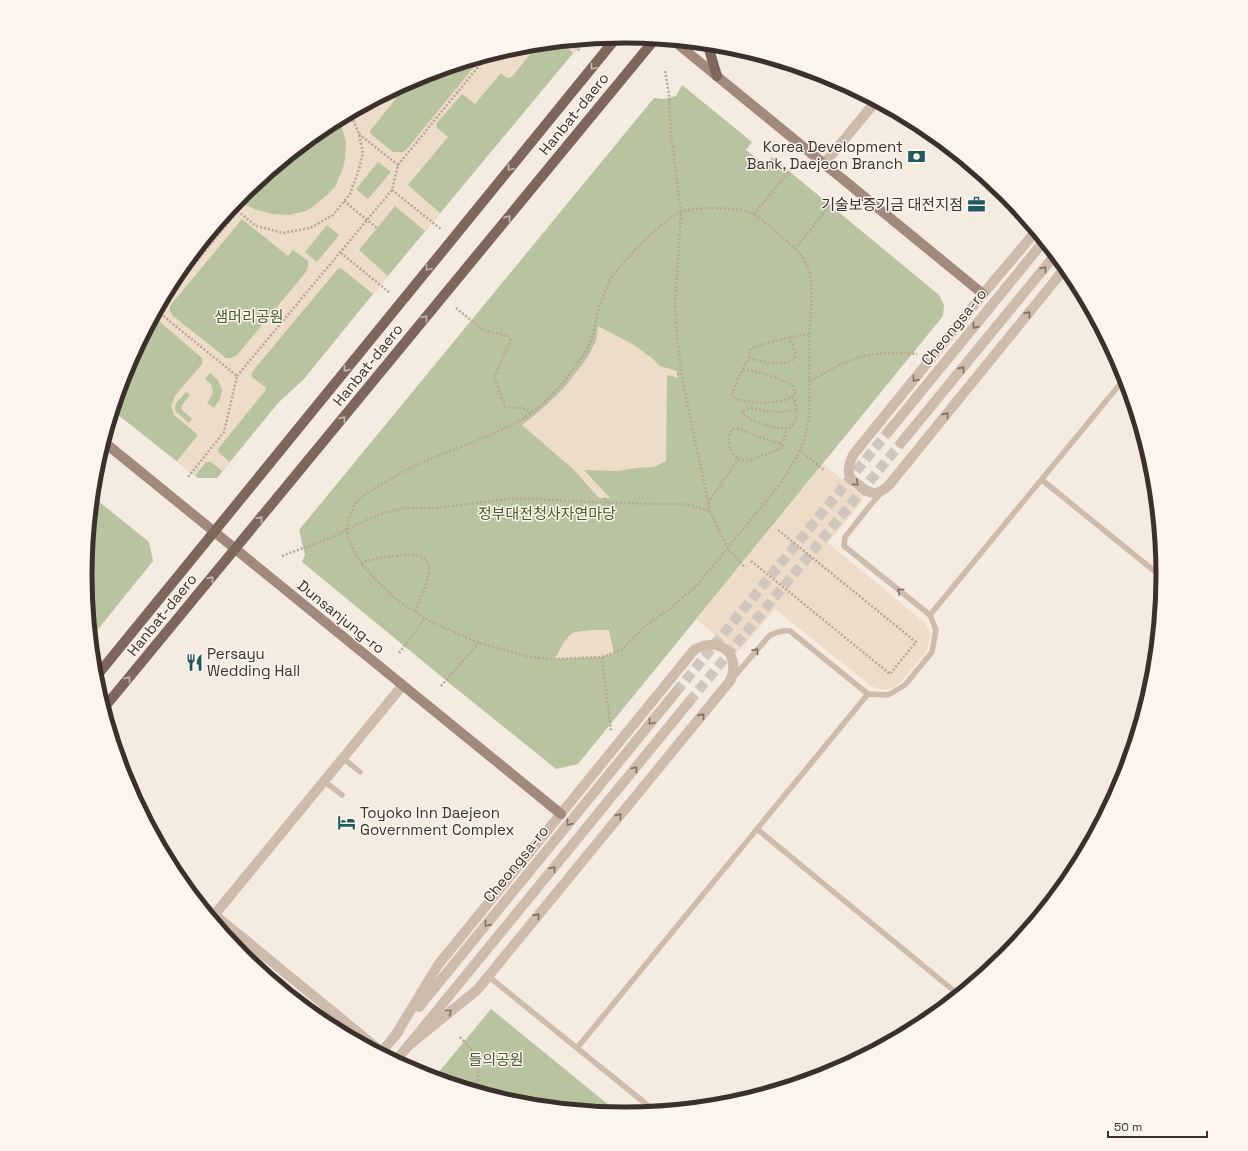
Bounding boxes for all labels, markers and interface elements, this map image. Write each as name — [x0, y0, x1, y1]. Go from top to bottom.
one-way arrow — [590, 62, 597, 69]
street label: Hanbat-daero — [535, 69, 613, 159]
place label: Korea Development Bank, Daejeon Branch — [747, 137, 903, 173]
bank icon: Korea Development Bank, Daejeon Branch — [906, 146, 926, 166]
one-way arrow — [508, 163, 515, 170]
place label: 기술보증기금 대전지점 — [821, 195, 963, 214]
office icon: 기술보증기금 대전지점 — [966, 195, 986, 215]
one-way arrow — [503, 215, 510, 222]
one-way arrow — [426, 264, 433, 271]
one-way arrow — [1039, 266, 1046, 273]
street label: Cheongsa-ro — [917, 284, 990, 369]
park label: 샘머리공원 — [214, 307, 284, 326]
one-way arrow — [1024, 311, 1031, 318]
one-way arrow — [421, 316, 428, 323]
street label: Hanbat-daero — [329, 320, 407, 410]
one-way arrow — [973, 321, 980, 328]
one-way arrow — [344, 365, 351, 372]
one-way arrow — [957, 367, 964, 374]
one-way arrow — [913, 374, 920, 381]
one-way arrow — [942, 412, 949, 419]
one-way arrow — [338, 416, 345, 423]
one-way arrow — [852, 479, 859, 486]
park label: 정부대전청사자연마당 — [478, 504, 616, 523]
one-way arrow — [255, 516, 262, 524]
street label: Hanbat-daero — [123, 570, 201, 660]
one-way arrow — [206, 576, 213, 583]
street label: Dunsanjung-ro — [294, 576, 389, 658]
one-way arrow — [897, 588, 904, 595]
place label: Persayu Wedding Hall — [207, 644, 300, 680]
one-way arrow — [751, 649, 758, 656]
restaurant icon: Persayu Wedding Hall — [184, 653, 204, 673]
one-way arrow — [124, 676, 131, 684]
one-way arrow — [697, 713, 704, 720]
one-way arrow — [649, 718, 656, 725]
one-way arrow — [630, 766, 637, 773]
place label: Toyoko Inn Daejeon Government Complex — [360, 803, 514, 839]
hotel icon: Toyoko Inn Daejeon Government Complex — [337, 812, 357, 832]
one-way arrow — [615, 813, 622, 821]
one-way arrow — [567, 818, 574, 826]
street label: Cheongsa-ro — [479, 821, 552, 906]
one-way arrow — [548, 867, 555, 874]
one-way arrow — [532, 914, 539, 921]
one-way arrow — [484, 919, 491, 926]
one-way arrow — [445, 1010, 452, 1017]
park label: 들의공원 — [468, 1050, 524, 1069]
scale bar — [1108, 1113, 1207, 1139]
text: 50 m — [1114, 1119, 1142, 1135]

